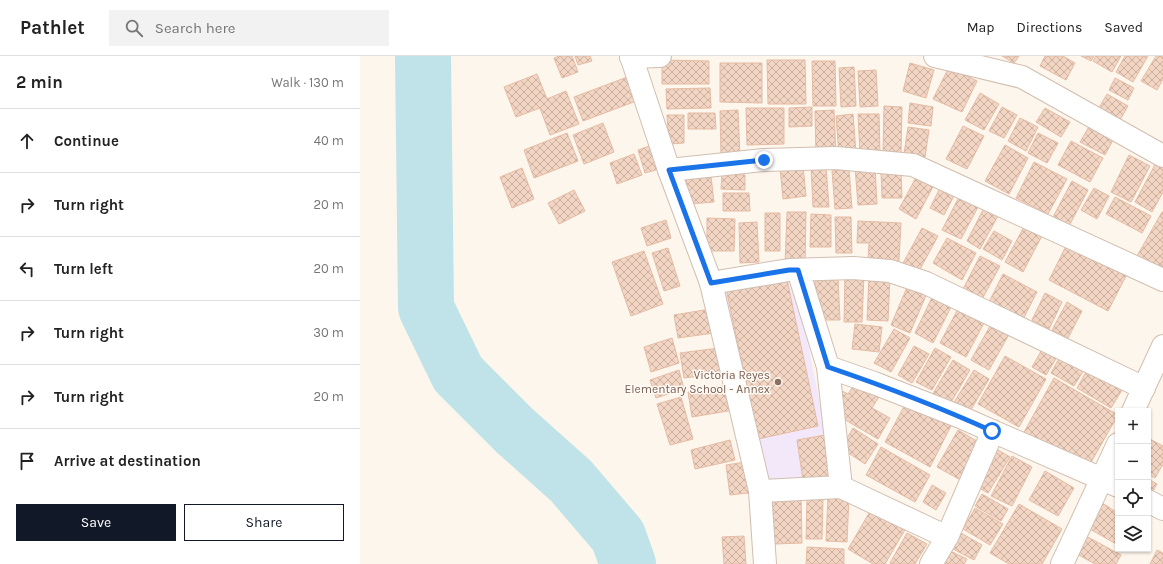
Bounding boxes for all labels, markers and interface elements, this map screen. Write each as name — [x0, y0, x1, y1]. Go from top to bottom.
search box — [109, 10, 389, 46]
text: Pathlet — [20, 17, 85, 39]
icon: search — [123, 17, 145, 39]
text: Search here — [155, 19, 236, 37]
text: Map — [967, 19, 995, 36]
text: Directions — [1017, 19, 1082, 36]
text: Saved — [1104, 19, 1143, 36]
text: 2 min — [16, 72, 63, 92]
text: Walk · 130 m — [271, 75, 344, 90]
icon: ahead — [16, 130, 38, 152]
text: Continue — [54, 132, 119, 150]
text: 40 m — [314, 133, 344, 148]
route end — [755, 151, 773, 169]
icon: right — [16, 194, 38, 216]
text: Turn right — [54, 196, 124, 214]
text: 20 m — [314, 197, 344, 212]
icon: left — [16, 258, 38, 280]
text: Turn left — [54, 260, 113, 278]
text: 20 m — [314, 261, 344, 276]
icon: right — [16, 322, 38, 344]
text: Turn right — [54, 324, 124, 342]
text: 30 m — [313, 325, 344, 340]
place label: Victoria Reyes Elementary School - Annex — [624, 368, 770, 396]
marker: Victoria Reyes Elementary School - Annex — [773, 377, 783, 387]
icon: right — [16, 386, 38, 408]
text: Turn right — [54, 388, 124, 406]
text: 20 m — [314, 389, 344, 404]
map controls — [1115, 408, 1151, 552]
button: + — [1115, 408, 1151, 444]
route start — [983, 422, 1001, 440]
button: − — [1115, 444, 1151, 480]
icon: arrive — [16, 450, 38, 472]
text: Arrive at destination — [54, 452, 201, 470]
button: locate — [1115, 480, 1151, 516]
button: Save — [16, 504, 176, 541]
button: Share — [184, 504, 344, 541]
button: layers — [1115, 516, 1151, 552]

